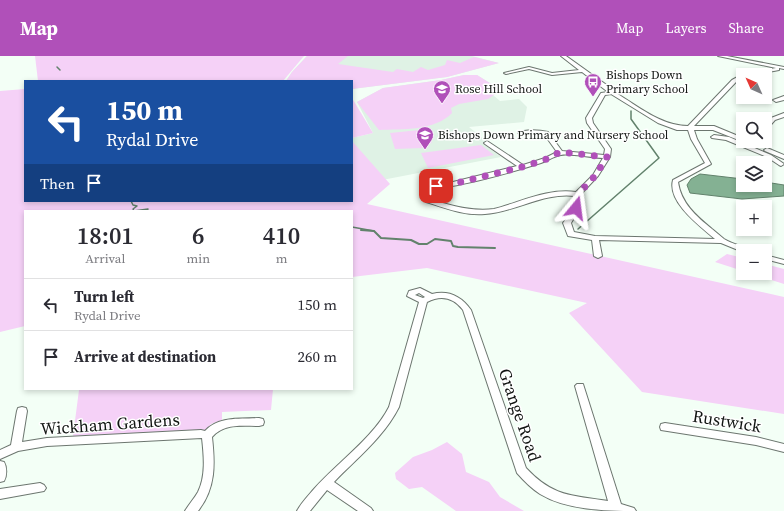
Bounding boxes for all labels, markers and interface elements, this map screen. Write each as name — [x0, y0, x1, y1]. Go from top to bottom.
text: Map — [20, 15, 58, 41]
text: Map — [616, 18, 643, 38]
text: Layers — [665, 18, 707, 38]
text: Share — [729, 18, 764, 38]
place label: Bishops Down Primary School — [606, 67, 689, 97]
north arrow — [736, 68, 772, 104]
map controls — [736, 68, 772, 280]
bus stop icon: Bishops Down Primary School — [583, 72, 603, 97]
school or university icon: Rose Hill School — [432, 79, 452, 104]
place label: Rose Hill School — [455, 81, 543, 97]
text: 150 m — [106, 91, 183, 129]
icon: left — [40, 96, 92, 148]
button: search — [736, 112, 772, 148]
school or university icon: Bishops Down Primary and Nursery School — [415, 125, 435, 150]
text: Rydal Drive — [106, 127, 198, 152]
place label: Bishops Down Primary and Nursery School — [438, 127, 669, 143]
button: layers — [736, 156, 772, 192]
pin — [419, 169, 453, 203]
icon: arrive — [83, 172, 105, 194]
text: Then — [40, 173, 75, 194]
icon: arrive — [425, 175, 447, 197]
position arrow — [555, 187, 597, 229]
button: + — [736, 200, 772, 236]
text: 18:01 — [77, 219, 134, 252]
text: 6 — [192, 219, 205, 252]
text: 410 — [263, 219, 300, 252]
button: − — [736, 244, 772, 280]
text: Arrival — [85, 250, 125, 267]
text: min — [187, 250, 210, 267]
text: m — [276, 250, 287, 267]
text: Turn left — [74, 286, 134, 307]
icon: left — [40, 294, 62, 316]
text: 150 m — [297, 294, 337, 315]
text: Rydal Drive — [74, 307, 141, 324]
icon: arrive — [40, 346, 62, 368]
text: Arrive at destination — [74, 346, 216, 367]
text: 260 m — [297, 346, 337, 367]
street label: Grange Road — [493, 365, 547, 465]
street label: Rustwick — [691, 404, 764, 438]
street label: Wickham Gardens — [39, 407, 181, 441]

